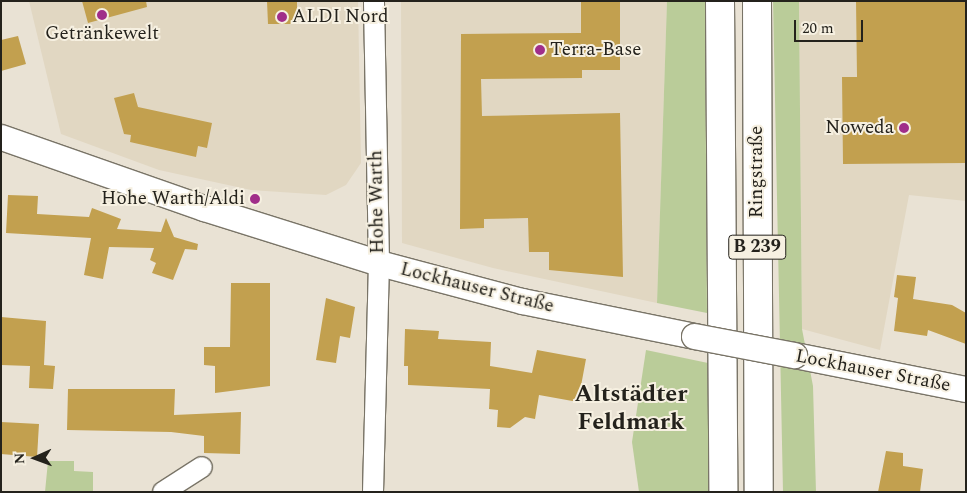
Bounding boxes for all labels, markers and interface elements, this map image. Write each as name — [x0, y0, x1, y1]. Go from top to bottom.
place label: ALDI Nord — [292, 6, 389, 28]
marker: Getränkewelt — [96, 9, 108, 21]
scale bar — [797, 10, 866, 42]
marker: ALDI Nord — [276, 11, 288, 23]
text: 20 m — [802, 17, 834, 40]
place label: Getränkewelt — [45, 23, 159, 45]
place label: Terra-Base — [550, 39, 642, 61]
marker: Terra-Base — [534, 44, 546, 56]
place label: Noweda — [825, 117, 894, 139]
marker: Noweda — [898, 122, 910, 134]
street label: Ringstraße — [746, 126, 768, 218]
street label: Hohe Warth — [365, 150, 389, 254]
place label: Hohe Warth/Aldi — [101, 188, 245, 210]
marker: Hohe Warth/Aldi — [249, 193, 261, 205]
road number: B 239 — [727, 232, 787, 262]
street label: Lockhauser Straße — [398, 258, 556, 318]
street label: Lockhauser Straße — [794, 345, 952, 397]
district label: Altstädter Feldmark — [575, 381, 687, 437]
north arrow — [10, 433, 60, 483]
text: N — [9, 452, 30, 465]

